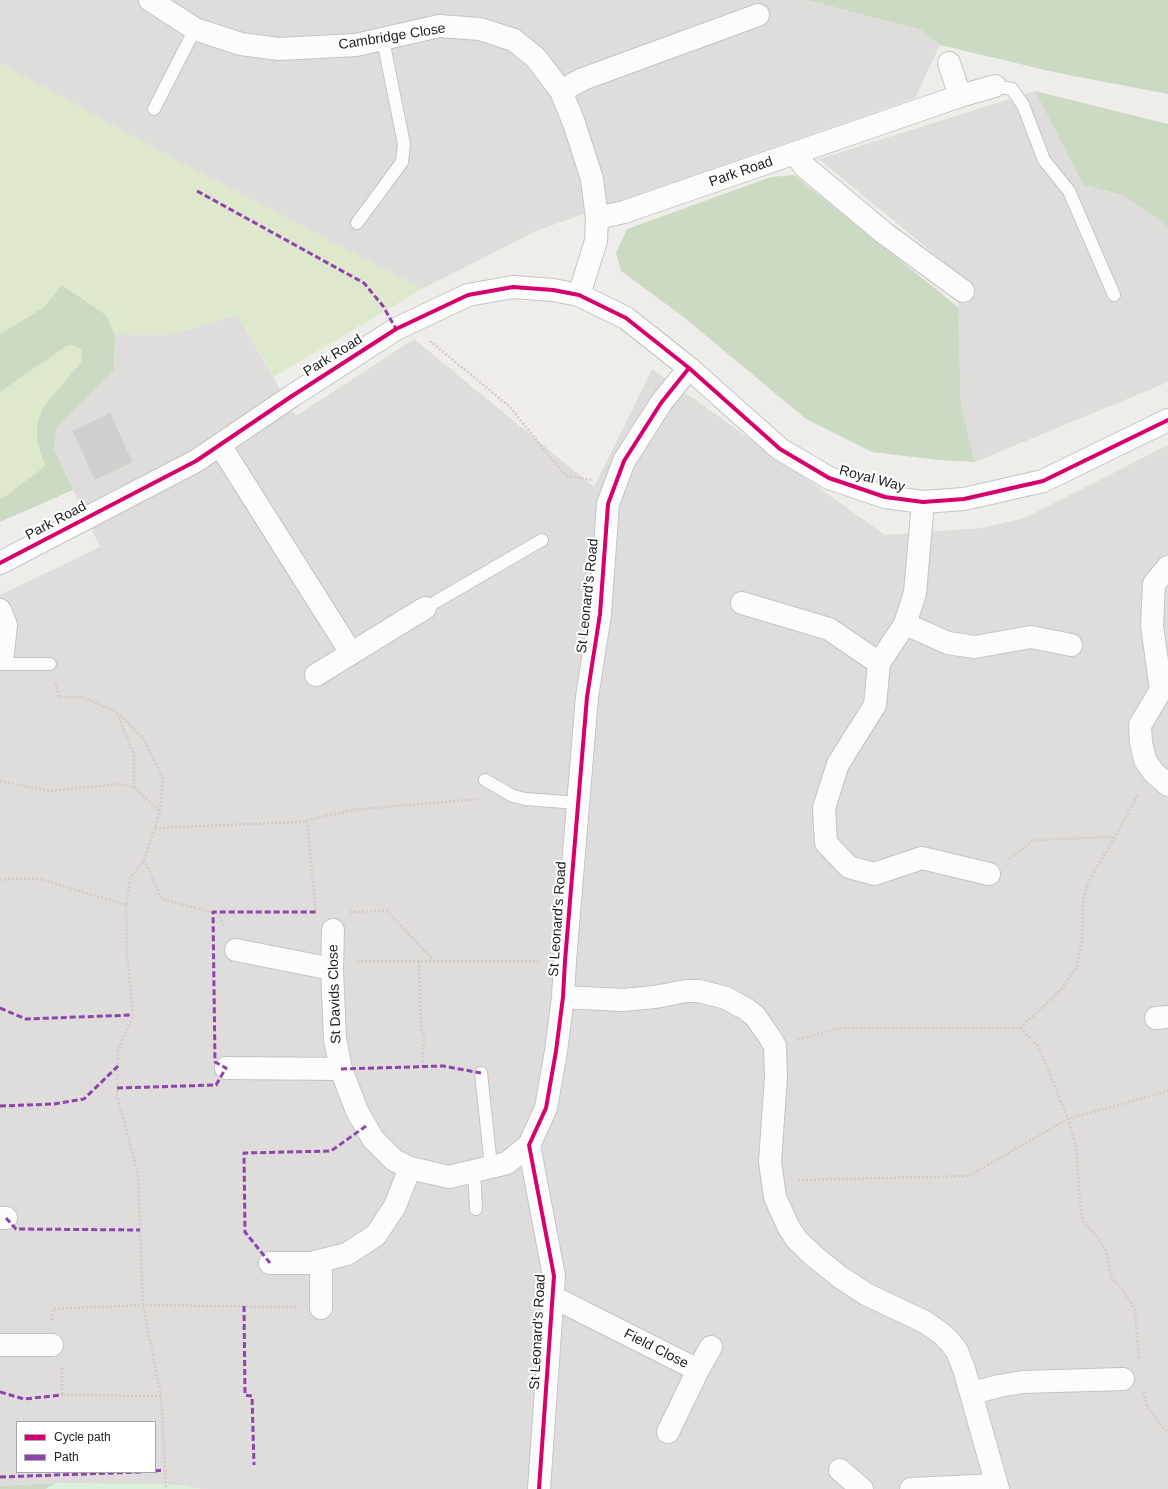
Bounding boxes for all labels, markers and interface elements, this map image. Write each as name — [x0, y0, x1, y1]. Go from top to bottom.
street label: Cambridge Close — [337, 20, 447, 54]
street label: Park Road — [707, 153, 775, 191]
street label: Park Road — [301, 331, 365, 381]
street label: Royal Way — [837, 462, 907, 496]
street label: Park Road — [23, 498, 89, 544]
street label: St Leonard's Road — [574, 538, 602, 654]
street label: St Leonard's Road — [546, 861, 570, 977]
street label: St Davids Close — [325, 944, 345, 1044]
street label: St Leonard's Road — [527, 1274, 549, 1390]
street label: Field Close — [621, 1326, 691, 1372]
legend — [16, 1421, 156, 1473]
text: Cycle path — [54, 1430, 111, 1444]
text: Path — [54, 1450, 79, 1464]

